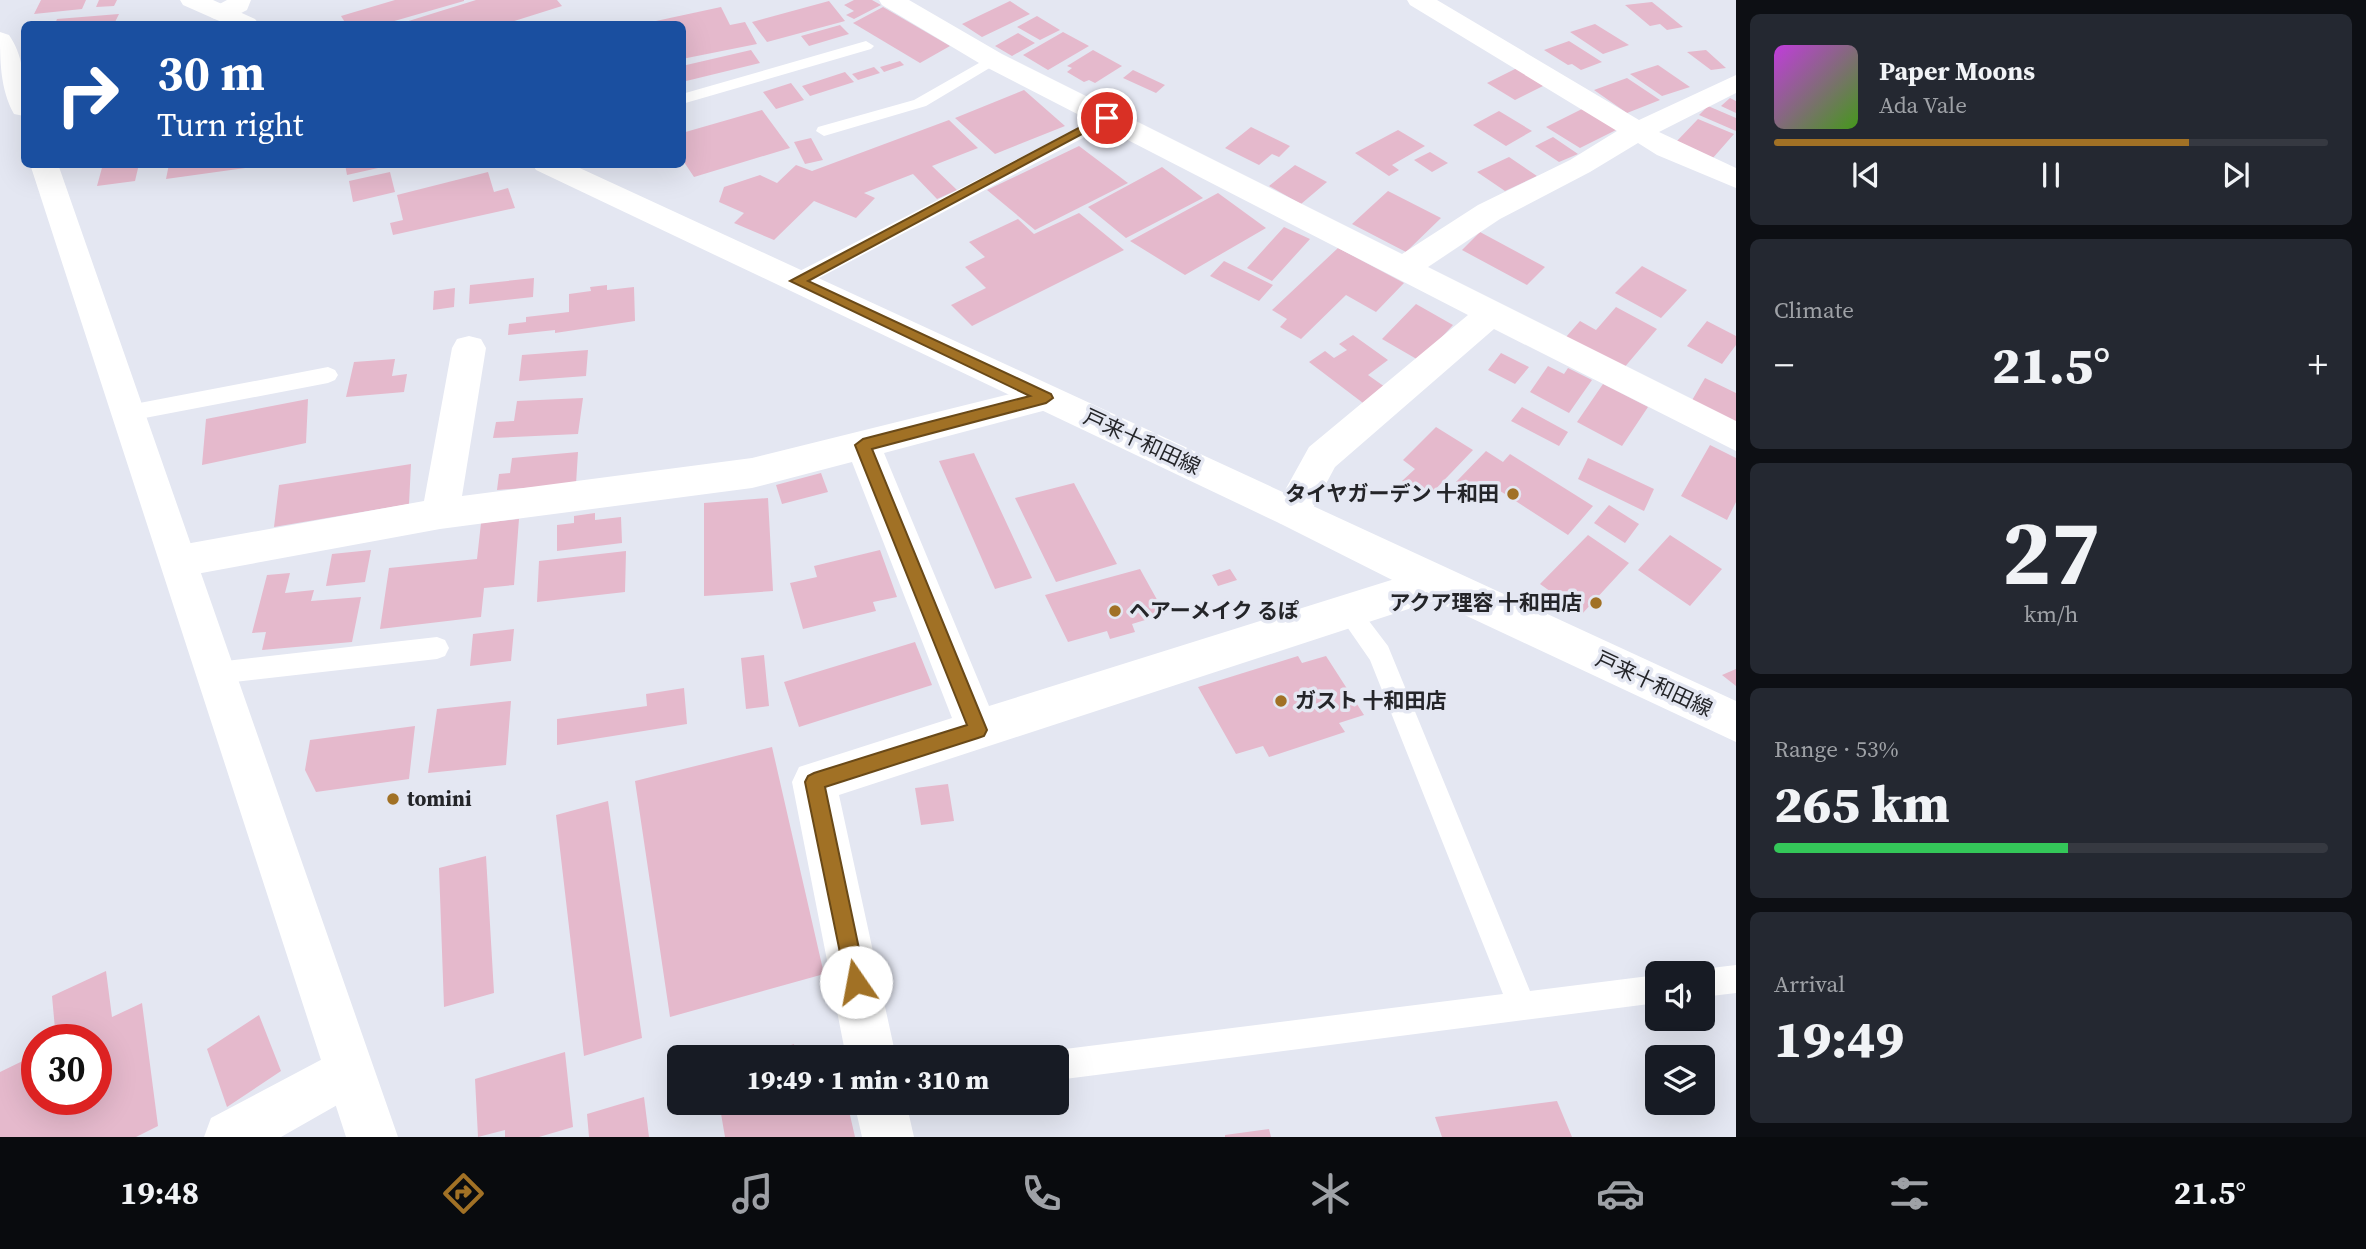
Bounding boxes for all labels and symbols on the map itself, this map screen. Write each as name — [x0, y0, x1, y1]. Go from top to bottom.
pin — [1077, 88, 1137, 148]
street label: 戸来十和田線 — [1079, 402, 1205, 481]
place label: タイヤガーデン 十和田 — [1285, 479, 1499, 508]
marker: タイヤガーデン 十和田 — [1505, 486, 1521, 502]
place label: アクア理容 十和田店 — [1390, 588, 1582, 617]
marker: アクア理容 十和田店 — [1588, 595, 1604, 611]
place label: ヘアーメイク るぽ — [1129, 596, 1299, 625]
marker: ヘアーメイク るぽ — [1107, 603, 1123, 619]
street label: 戸来十和田線 — [1591, 644, 1717, 723]
place label: ガスト 十和田店 — [1295, 686, 1447, 715]
marker: ガスト 十和田店 — [1273, 693, 1289, 709]
place label: tomini — [407, 784, 472, 813]
marker: tomini — [385, 791, 401, 807]
position arrow — [819, 945, 893, 1019]
speed limit sign: 30 — [21, 1024, 112, 1115]

